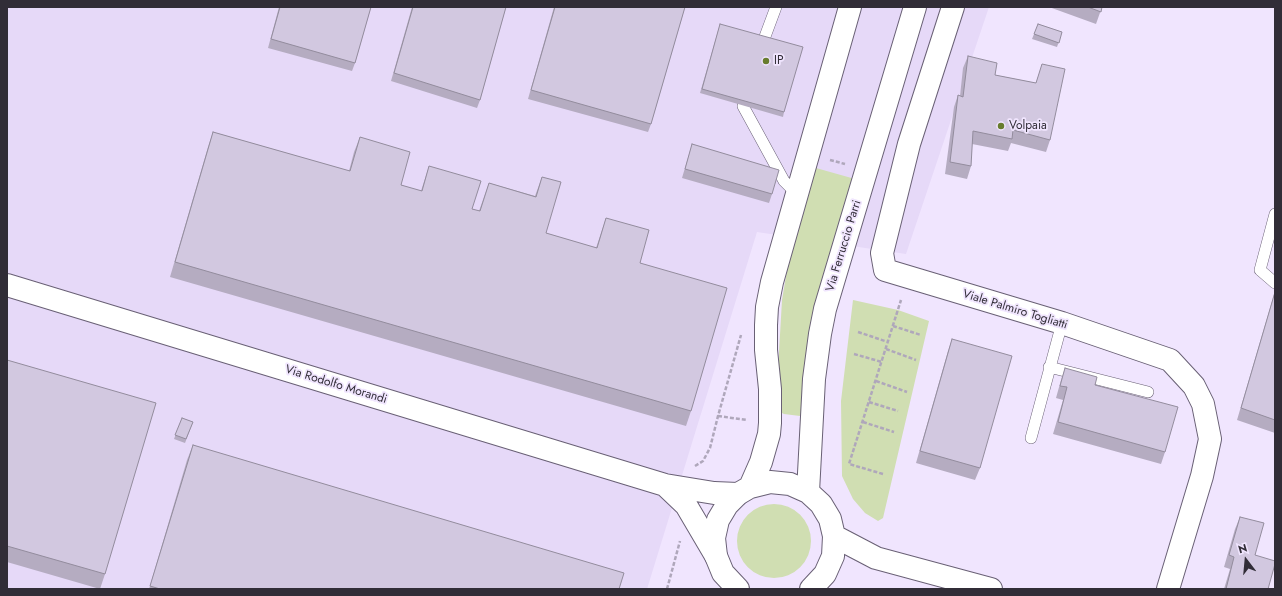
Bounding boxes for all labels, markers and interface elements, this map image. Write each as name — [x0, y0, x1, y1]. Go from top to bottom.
place label: IP — [774, 54, 784, 68]
marker: IP — [761, 56, 771, 66]
place label: Volpaia — [1009, 119, 1047, 133]
marker: Volpaia — [996, 121, 1006, 131]
street label: Via Ferruccio Parri — [823, 199, 865, 293]
street label: Viale Palmiro Togliatti — [961, 287, 1069, 333]
street label: Via Rodolfo Morandi — [283, 363, 389, 407]
north arrow — [1226, 540, 1266, 580]
text: N — [1236, 540, 1249, 557]

